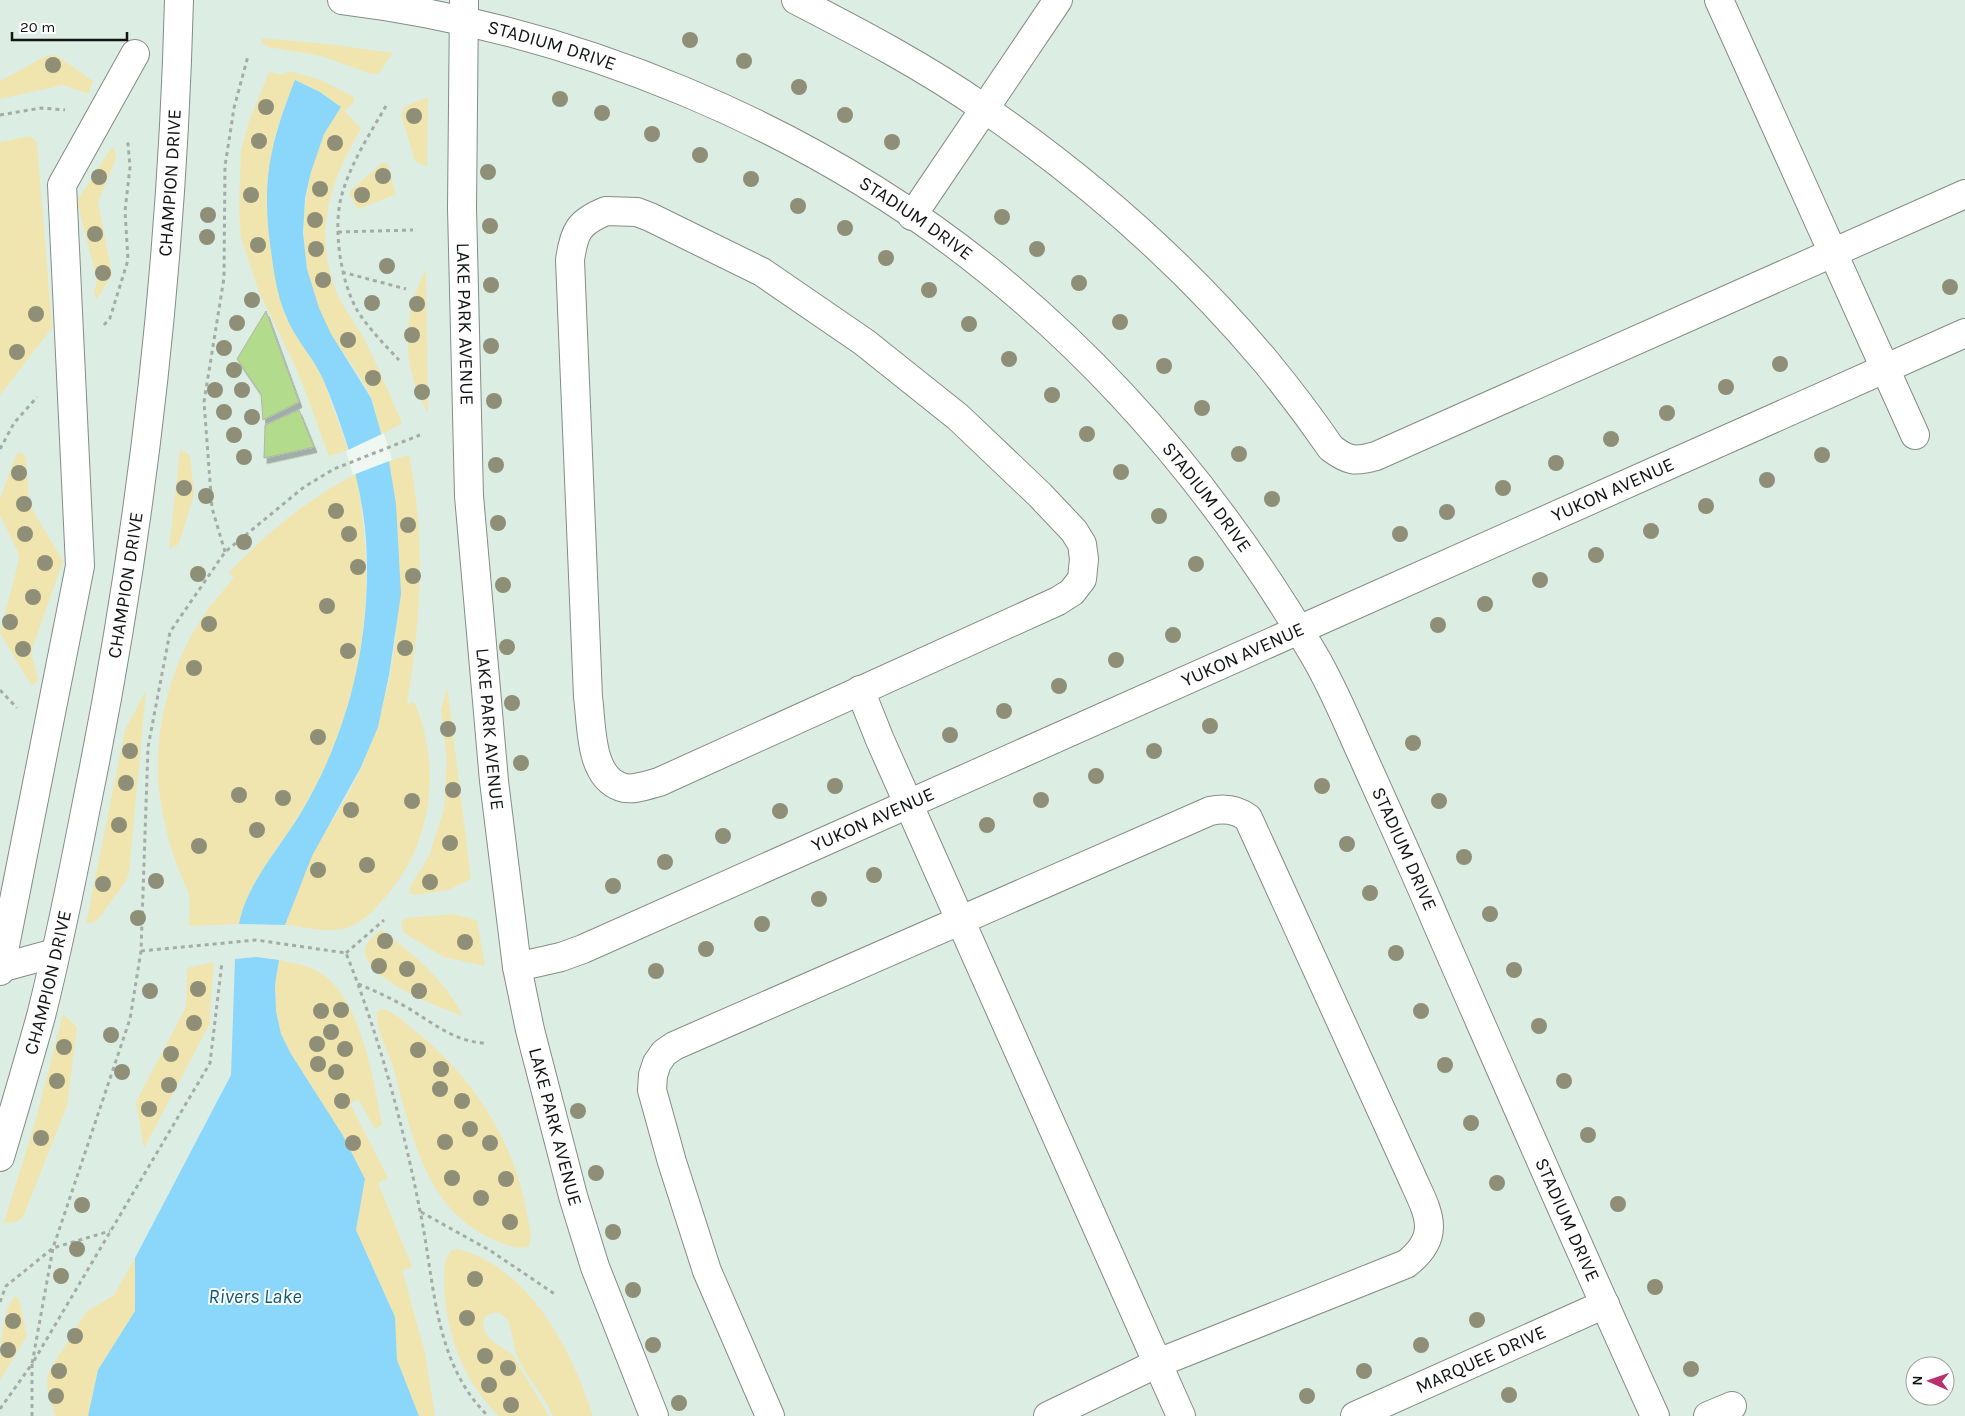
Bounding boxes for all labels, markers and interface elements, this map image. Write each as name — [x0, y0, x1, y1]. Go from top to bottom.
scale bar — [12, 10, 128, 42]
street label: STADIUM DRIVE — [485, 16, 619, 75]
text: 20 m — [20, 18, 55, 36]
street label: CHAMPION DRIVE — [154, 108, 186, 257]
street label: STADIUM DRIVE — [855, 172, 977, 265]
street label: LAKE PARK AVENUE — [452, 242, 478, 406]
street label: STADIUM DRIVE — [1157, 438, 1256, 557]
street label: YUKON AVENUE — [1548, 453, 1678, 527]
street label: CHAMPION DRIVE — [103, 511, 148, 660]
street label: YUKON AVENUE — [1178, 618, 1308, 692]
street label: LAKE PARK AVENUE — [471, 647, 509, 811]
street label: YUKON AVENUE — [808, 783, 938, 857]
street label: STADIUM DRIVE — [1367, 784, 1441, 914]
street label: CHAMPION DRIVE — [20, 908, 76, 1057]
street label: LAKE PARK AVENUE — [524, 1045, 586, 1209]
street label: STADIUM DRIVE — [1530, 1155, 1604, 1285]
water label: Rivers Lake — [208, 1285, 302, 1308]
street label: MARQUEE DRIVE — [1412, 1321, 1549, 1398]
north arrow — [1905, 1356, 1955, 1406]
text: N — [1909, 1375, 1926, 1386]

